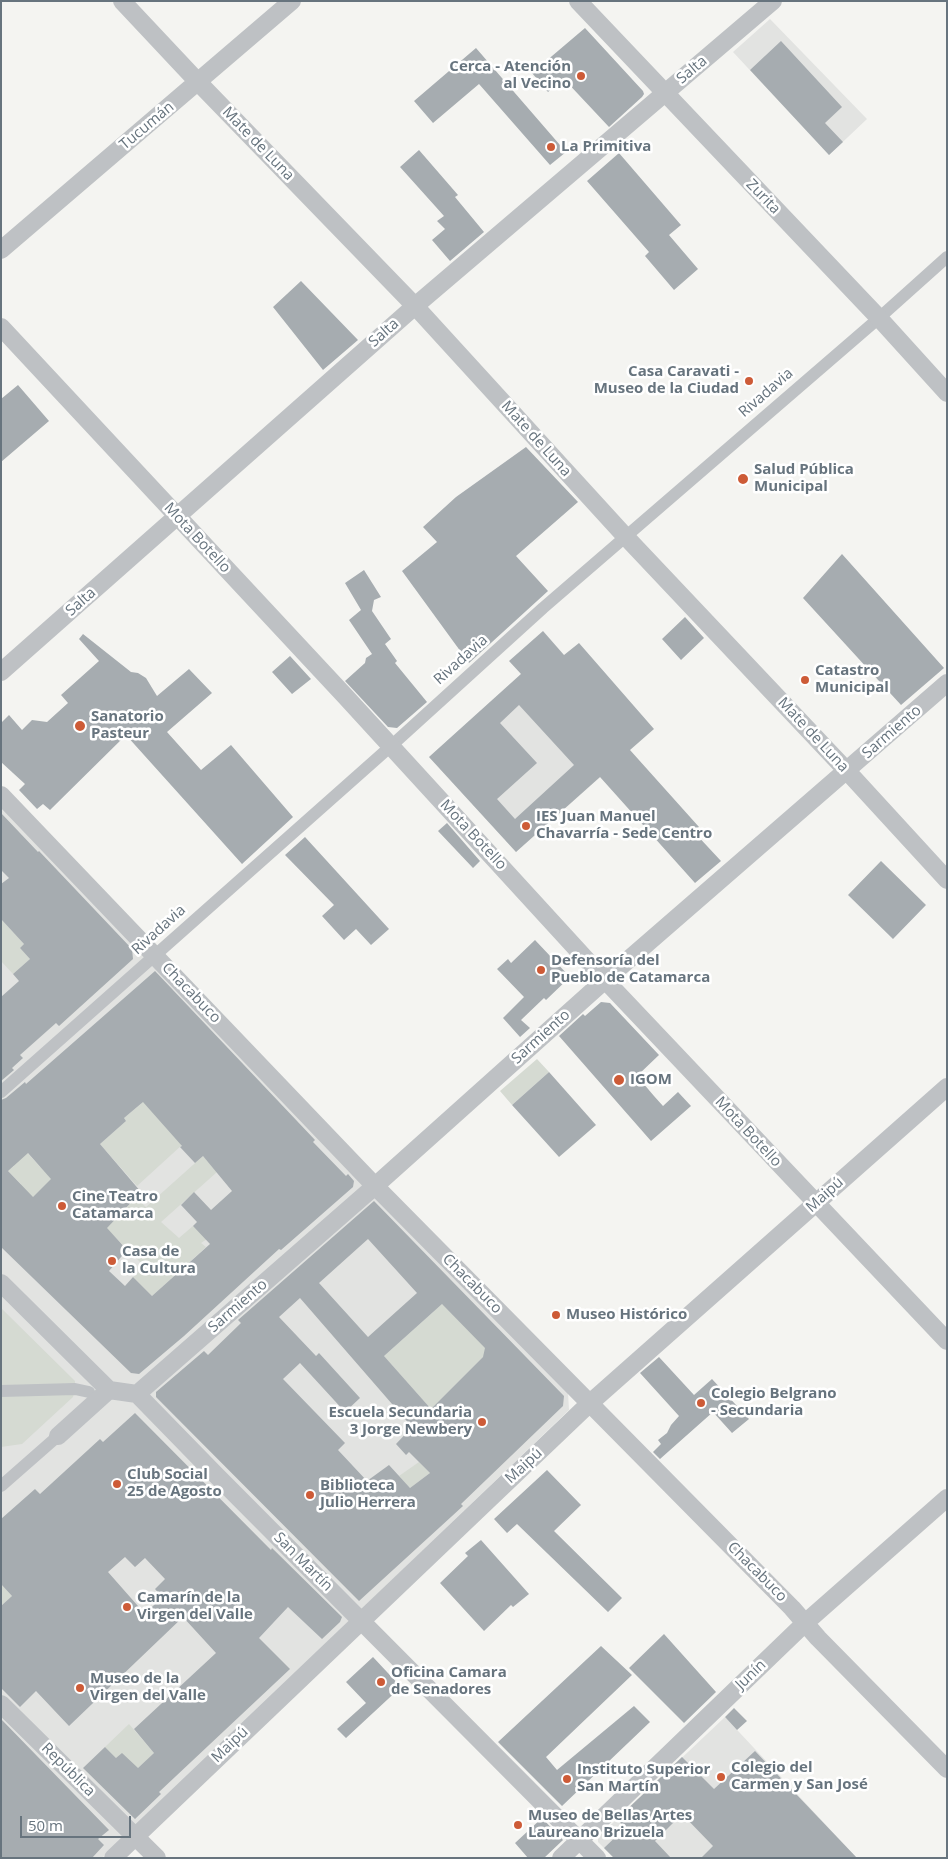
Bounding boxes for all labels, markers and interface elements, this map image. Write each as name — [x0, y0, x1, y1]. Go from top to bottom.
street label: Salta — [673, 52, 711, 88]
place label: Cerca - Atención al Vecino — [449, 58, 571, 93]
marker: Cerca - Atención al Vecino — [575, 70, 587, 82]
street label: Tucumán — [116, 98, 178, 154]
street label: Mate de Luna — [218, 103, 298, 185]
place label: La Primitiva — [561, 138, 651, 156]
marker: La Primitiva — [545, 141, 557, 153]
street label: Zurita — [742, 176, 784, 218]
street label: Salta — [365, 315, 403, 351]
place label: Casa Caravati - Museo de la Ciudad — [594, 363, 739, 398]
street label: Rivadavia — [735, 365, 797, 421]
marker: Casa Caravati - Museo de la Ciudad — [743, 375, 755, 387]
street label: Mate de Luna — [497, 397, 575, 481]
place label: Salud Pública Municipal — [754, 461, 854, 496]
marker: Salud Pública Municipal — [736, 472, 750, 486]
street label: Mota Botello — [160, 499, 234, 577]
street label: Salta — [62, 584, 100, 620]
street label: Rivadavia — [430, 631, 492, 689]
place label: Catastro Municipal — [815, 662, 889, 697]
marker: Catastro Municipal — [799, 674, 811, 686]
street label: Mate de Luna — [774, 694, 852, 776]
street label: Sarmiento — [859, 701, 925, 763]
place label: Sanatorio Pasteur — [91, 708, 164, 743]
marker: Sanatorio Pasteur — [73, 719, 87, 733]
street label: Mota Botello — [436, 796, 510, 874]
place label: IES Juan Manuel Chavarría - Sede Centro — [536, 808, 712, 843]
marker: IES Juan Manuel Chavarría - Sede Centro — [520, 820, 532, 832]
street label: Rivadavia — [128, 901, 190, 959]
place label: Defensoría del Pueblo de Catamarca — [551, 952, 710, 987]
street label: Chacabuco — [158, 959, 224, 1027]
marker: Defensoría del Pueblo de Catamarca — [535, 964, 547, 976]
street label: Sarmiento — [508, 1006, 574, 1068]
place label: IGOM — [630, 1071, 672, 1089]
marker: IGOM — [612, 1073, 626, 1087]
street label: Mota Botello — [711, 1093, 785, 1171]
street label: Maipú — [803, 1174, 847, 1216]
place label: Cine Teatro Catamarca — [72, 1188, 158, 1223]
marker: Cine Teatro Catamarca — [56, 1200, 68, 1212]
place label: Casa de la Cultura — [122, 1243, 196, 1278]
street label: Chacabuco — [438, 1250, 506, 1318]
marker: Casa de la Cultura — [106, 1255, 118, 1267]
street label: Sarmiento — [205, 1275, 271, 1337]
place label: Museo Histórico — [566, 1306, 687, 1324]
marker: Museo Histórico — [550, 1309, 562, 1321]
place label: Colegio Belgrano - Secundaria — [711, 1385, 837, 1420]
marker: Colegio Belgrano - Secundaria — [695, 1397, 707, 1409]
place label: Escuela Secundaria 3 Jorge Newbery — [329, 1404, 472, 1439]
marker: Escuela Secundaria 3 Jorge Newbery — [476, 1416, 488, 1428]
street label: Maipú — [502, 1444, 546, 1488]
place label: Club Social 25 de Agosto — [127, 1466, 222, 1501]
place label: Biblioteca Julio Herrera — [320, 1477, 416, 1512]
marker: Club Social 25 de Agosto — [111, 1478, 123, 1490]
marker: Biblioteca Julio Herrera — [304, 1489, 316, 1501]
street label: San Martín — [270, 1529, 336, 1595]
street label: Chacabuco — [723, 1538, 791, 1606]
place label: Camarín de la Virgen del Valle — [137, 1589, 253, 1624]
marker: Camarín de la Virgen del Valle — [121, 1601, 133, 1613]
street label: Junín — [732, 1656, 770, 1694]
place label: Oficina Camara de Senadores — [391, 1664, 507, 1699]
place label: Museo de la Virgen del Valle — [90, 1670, 206, 1705]
marker: Oficina Camara de Senadores — [375, 1676, 387, 1688]
marker: Museo de la Virgen del Valle — [74, 1682, 86, 1694]
street label: Maipú — [208, 1723, 252, 1767]
street label: República — [37, 1739, 99, 1801]
place label: Colegio del Carmen y San José — [731, 1759, 868, 1794]
place label: Instituto Superior San Martín — [577, 1761, 710, 1796]
marker: Colegio del Carmen y San José — [715, 1771, 727, 1783]
marker: Instituto Superior San Martín — [561, 1773, 573, 1785]
scale bar — [22, 1806, 134, 1838]
place label: Museo de Bellas Artes Laureano Brizuela — [528, 1807, 692, 1842]
text: 50 m — [28, 1815, 63, 1835]
marker: Museo de Bellas Artes Laureano Brizuela — [512, 1819, 524, 1831]

